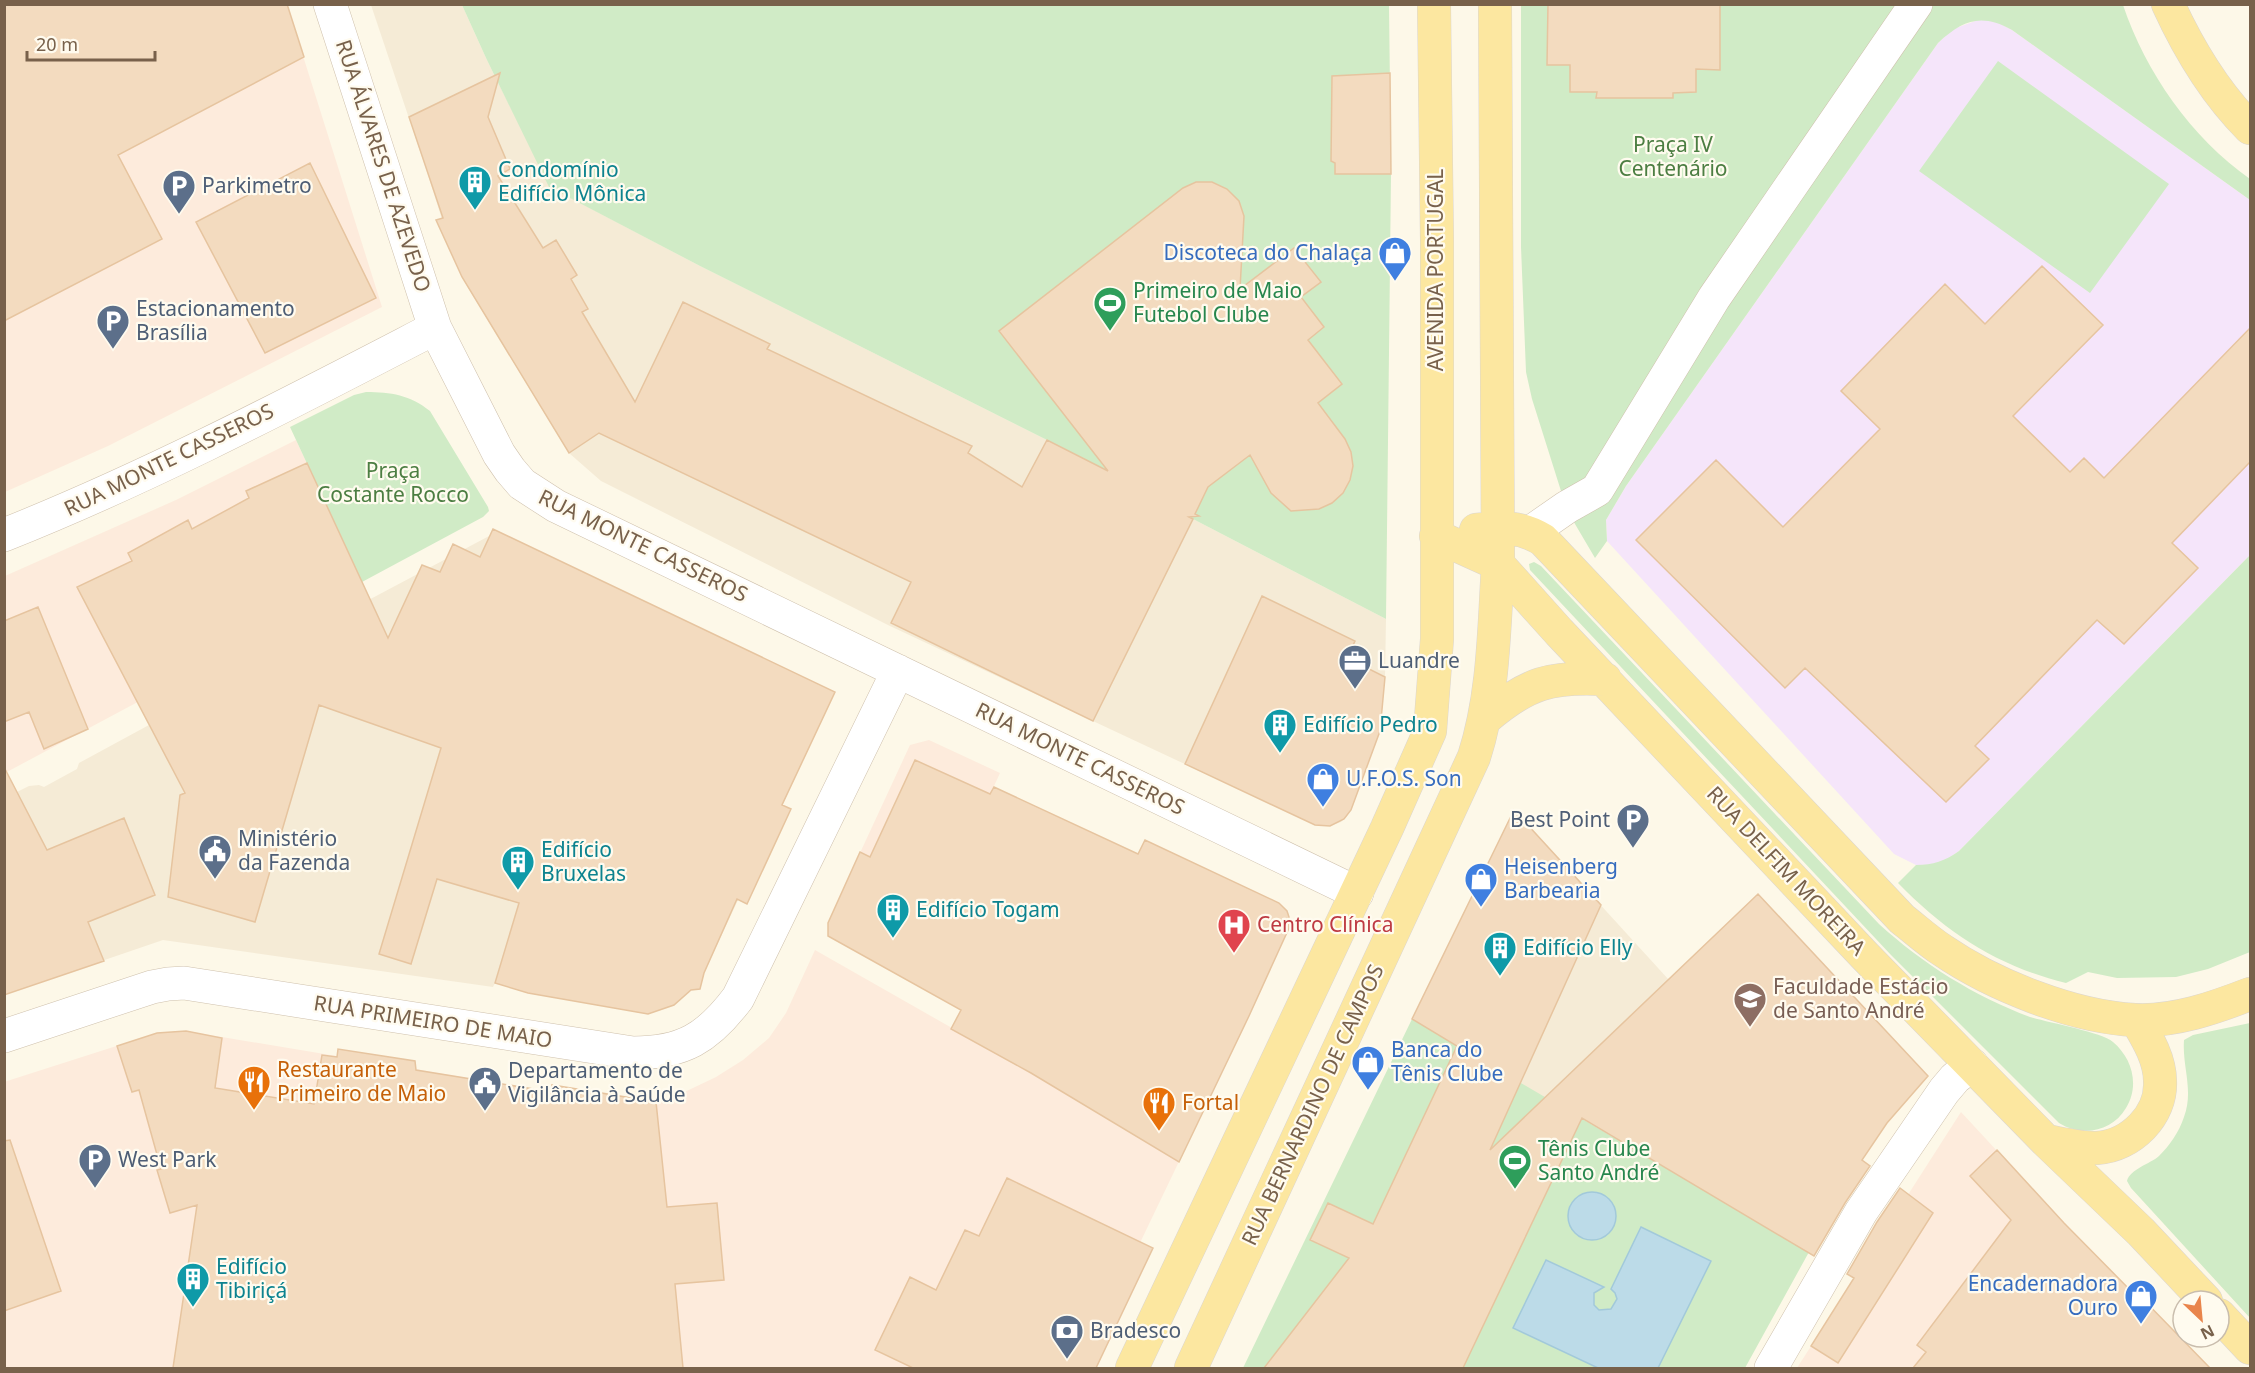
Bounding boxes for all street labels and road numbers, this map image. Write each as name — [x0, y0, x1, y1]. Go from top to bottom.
street label: RUA ÁLVARES DE AZEVEDO — [330, 36, 438, 295]
street label: AVENIDA PORTUGAL — [1421, 169, 1449, 371]
street label: RUA MONTE CASSEROS — [59, 396, 278, 522]
street label: RUA MONTE CASSEROS — [534, 482, 753, 608]
street label: RUA MONTE CASSEROS — [971, 695, 1190, 821]
street label: RUA DELFIM MOREIRA — [1701, 780, 1873, 961]
street label: RUA BERNARDINO DE CAMPOS — [1235, 960, 1390, 1250]
street label: RUA PRIMEIRO DE MAIO — [312, 988, 554, 1054]

